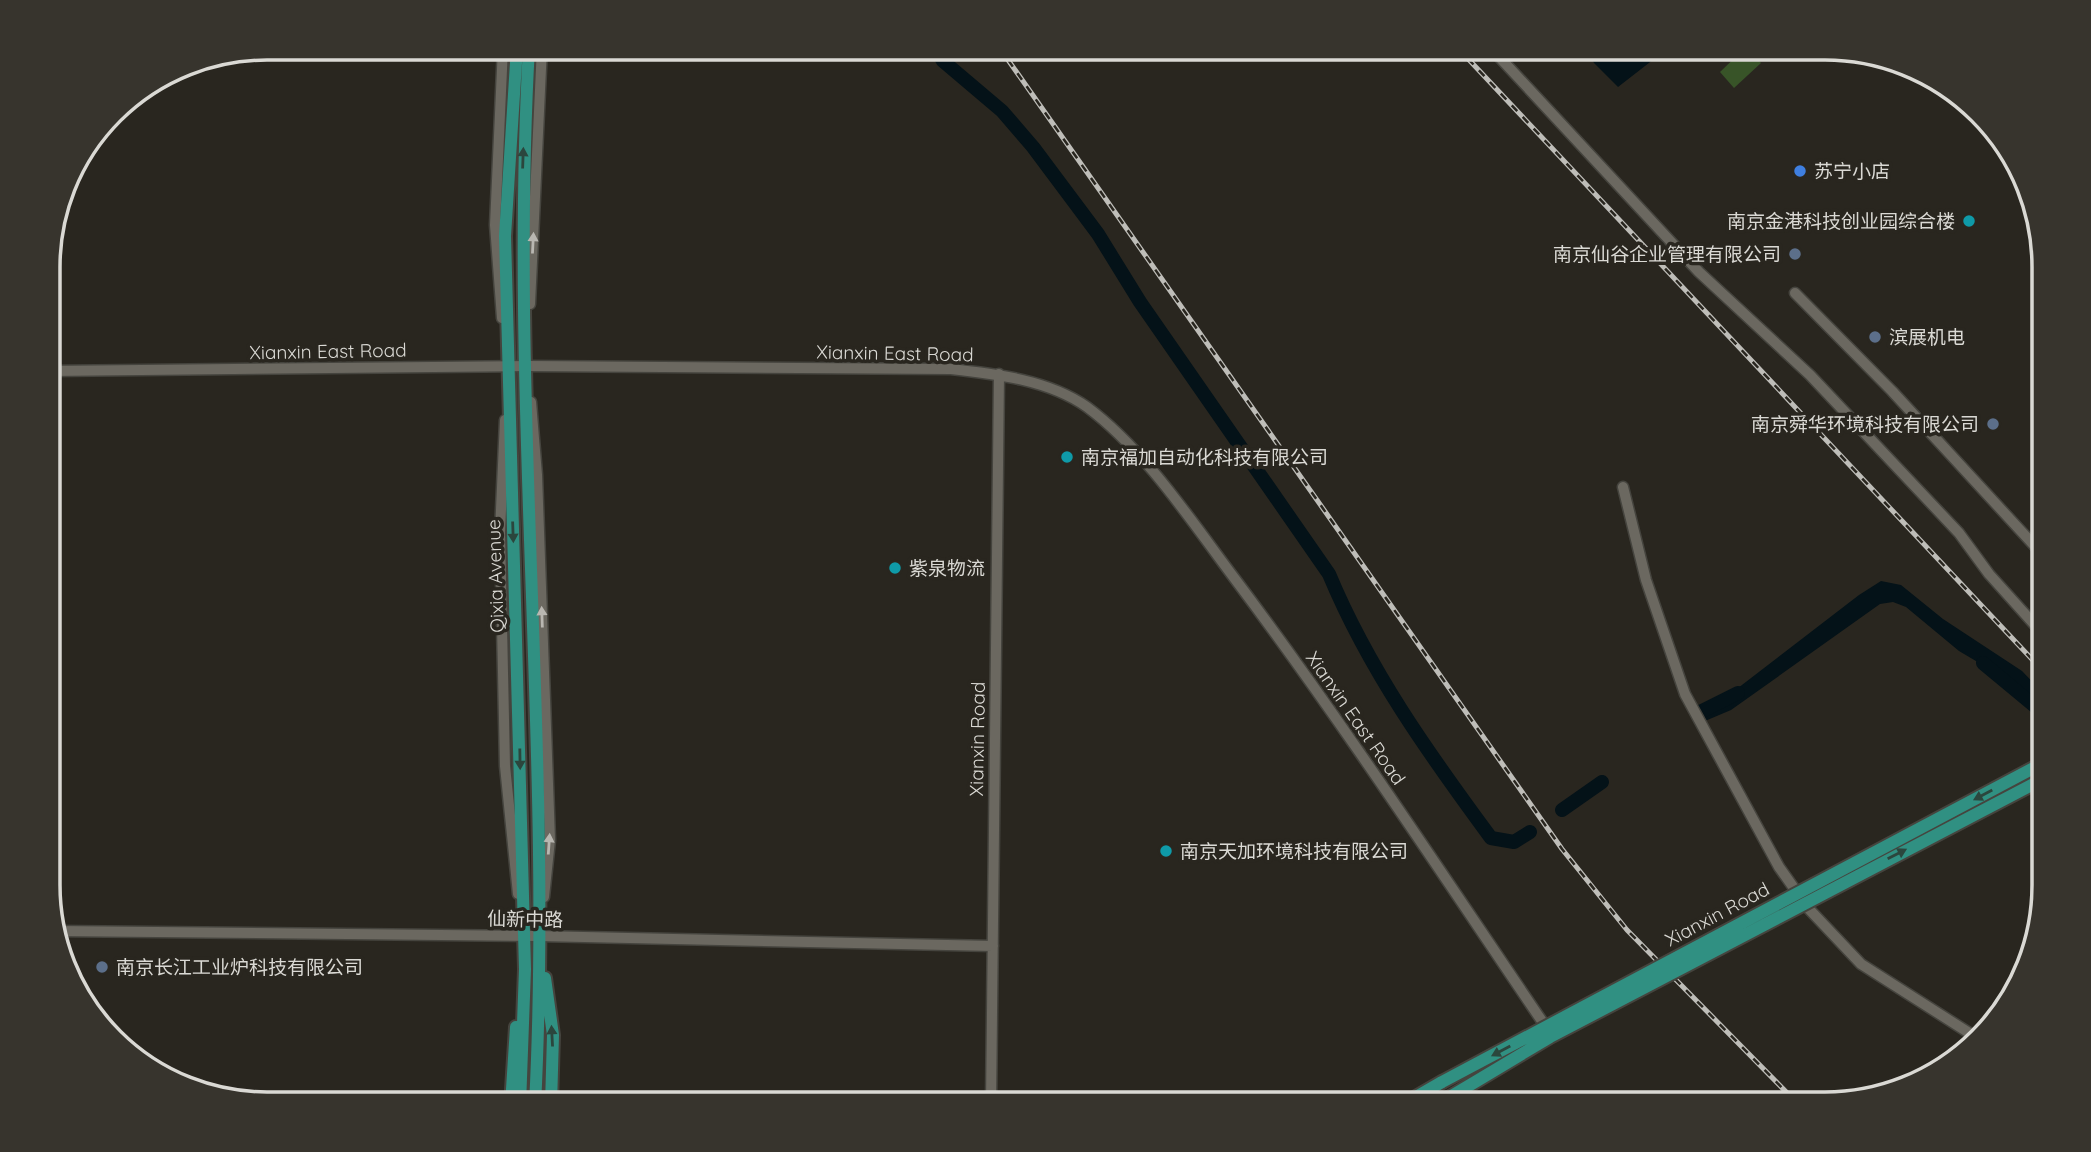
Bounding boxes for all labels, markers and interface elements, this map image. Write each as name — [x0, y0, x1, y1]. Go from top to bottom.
one-way arrow — [517, 147, 528, 169]
place label: 苏宁小店 — [1814, 159, 1890, 183]
marker: 苏宁小店 — [1792, 163, 1808, 179]
place label: 南京金港科技创业园综合楼 — [1727, 209, 1955, 233]
marker: 南京金港科技创业园综合楼 — [1961, 213, 1977, 229]
one-way arrow — [527, 232, 538, 254]
place label: 南京仙谷企业管理有限公司 — [1553, 242, 1781, 266]
marker: 南京仙谷企业管理有限公司 — [1787, 246, 1803, 262]
place label: 滨展机电 — [1889, 325, 1965, 349]
marker: 滨展机电 — [1867, 329, 1883, 345]
street label: Xianxin East Road — [249, 338, 407, 364]
street label: Xianxin East Road — [816, 340, 974, 366]
place label: 南京舜华环境科技有限公司 — [1751, 412, 1979, 436]
marker: 南京舜华环境科技有限公司 — [1985, 416, 2001, 432]
place label: 南京福加自动化科技有限公司 — [1081, 445, 1328, 469]
marker: 南京福加自动化科技有限公司 — [1059, 449, 1075, 465]
street label: Qixia Avenue — [481, 519, 509, 633]
one-way arrow — [508, 521, 519, 543]
place label: 紫泉物流 — [909, 556, 985, 580]
marker: 紫泉物流 — [887, 560, 903, 576]
one-way arrow — [537, 606, 548, 628]
street label: Xianxin East Road — [1301, 647, 1411, 789]
street label: Xianxin Road — [964, 681, 990, 797]
one-way arrow — [514, 748, 526, 770]
one-way arrow — [1973, 789, 1993, 801]
one-way arrow — [544, 833, 555, 855]
place label: 南京天加环境科技有限公司 — [1180, 839, 1408, 863]
marker: 南京天加环境科技有限公司 — [1158, 843, 1174, 859]
one-way arrow — [1887, 848, 1907, 859]
street label: Xianxin Road — [1661, 876, 1773, 952]
street label: 仙新中路 — [487, 906, 563, 932]
place label: 南京长江工业炉科技有限公司 — [116, 955, 363, 979]
marker: 南京长江工业炉科技有限公司 — [94, 959, 110, 975]
one-way arrow — [546, 1025, 557, 1047]
one-way arrow — [1491, 1046, 1511, 1057]

